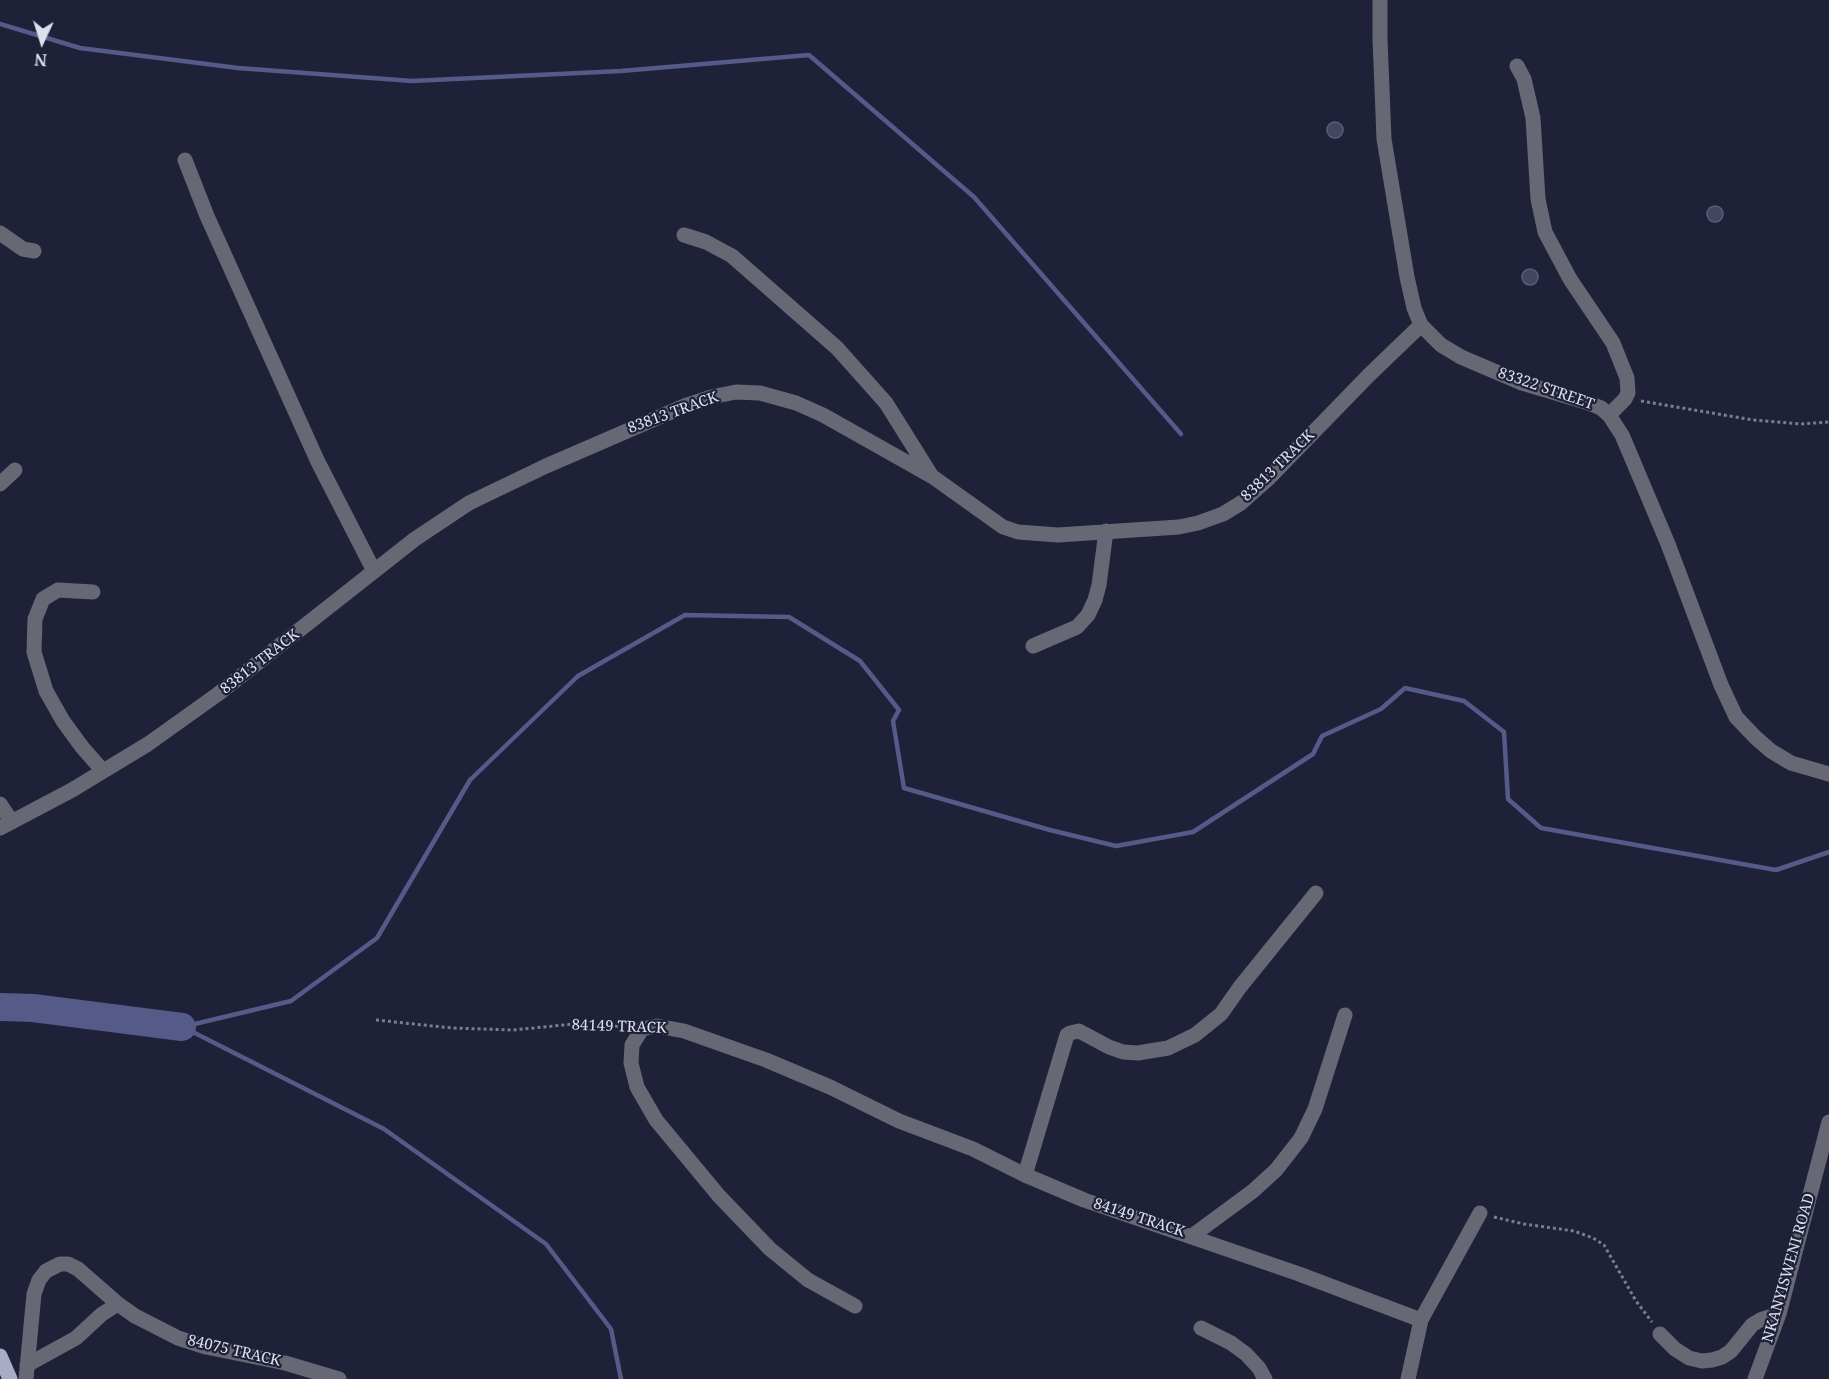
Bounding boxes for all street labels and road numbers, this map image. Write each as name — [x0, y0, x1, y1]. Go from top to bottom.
street label: 83322 STREET — [1496, 364, 1596, 414]
street label: 83813 TRACK — [625, 388, 721, 438]
street label: 83813 TRACK — [1238, 427, 1318, 505]
street label: 83813 TRACK — [217, 626, 303, 698]
street label: 84149 TRACK — [571, 1016, 667, 1038]
street label: NKANYISWENI ROAD — [1759, 1191, 1819, 1345]
street label: 84149 TRACK — [1091, 1195, 1187, 1241]
street label: 84075 TRACK — [186, 1332, 282, 1370]

